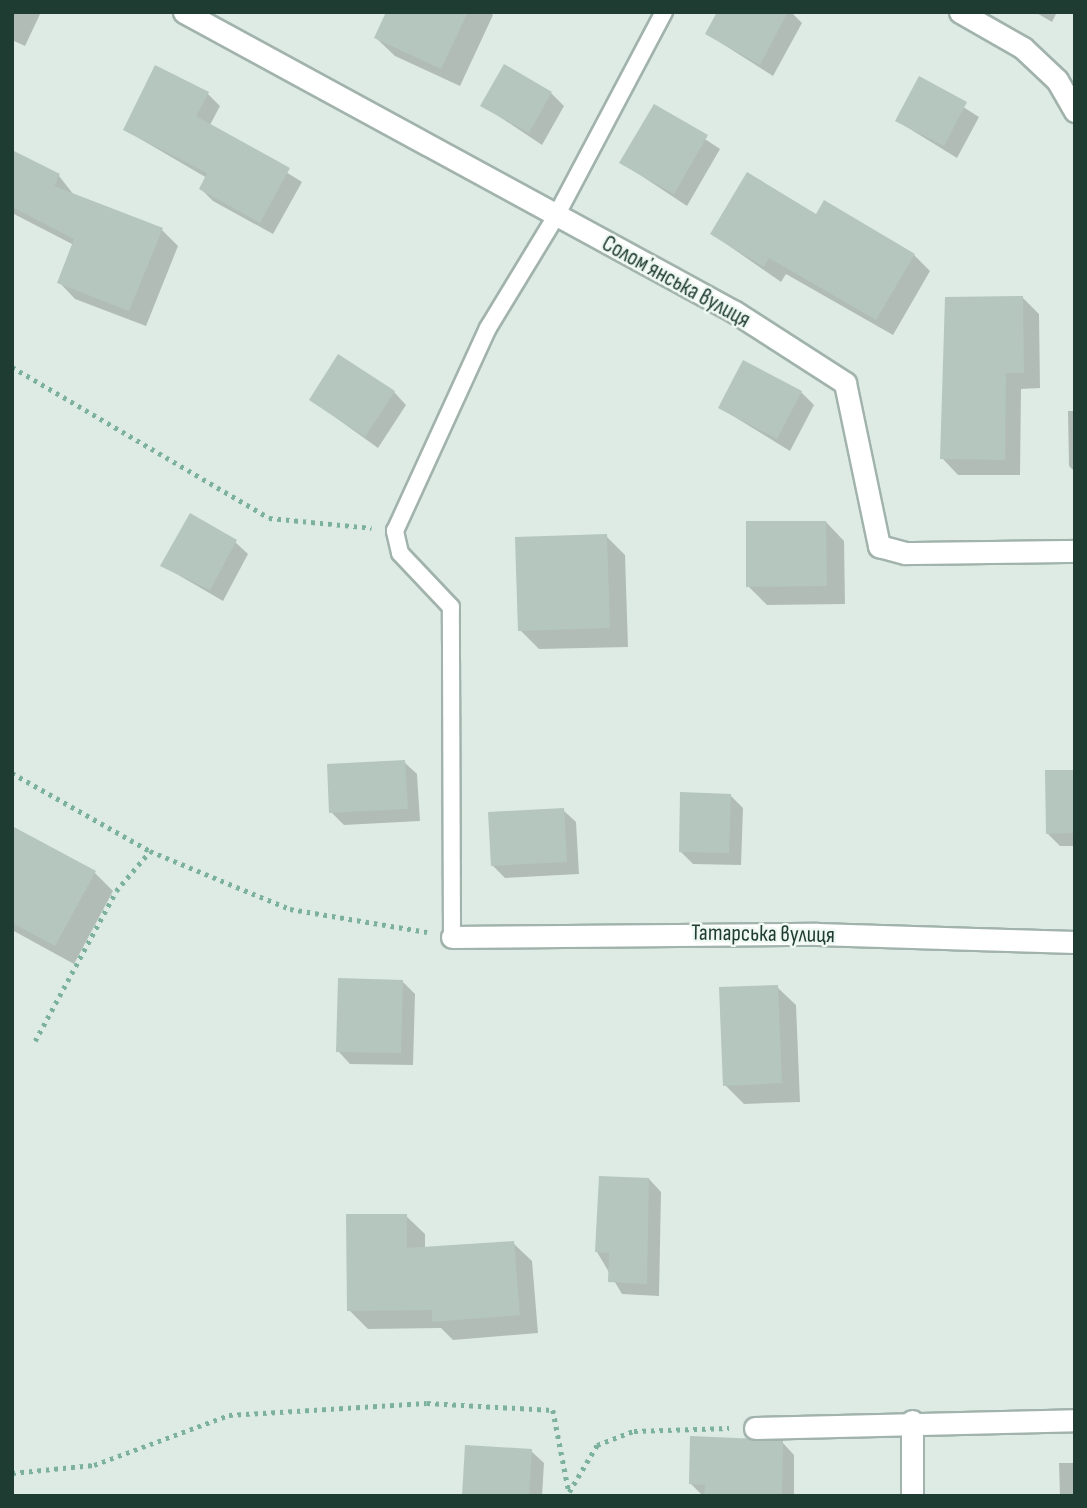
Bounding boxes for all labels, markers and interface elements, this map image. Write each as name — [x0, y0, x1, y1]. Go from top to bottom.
street label: Соломʼянська вулиця — [597, 230, 755, 334]
street label: Татарська вулиця — [691, 919, 835, 949]

